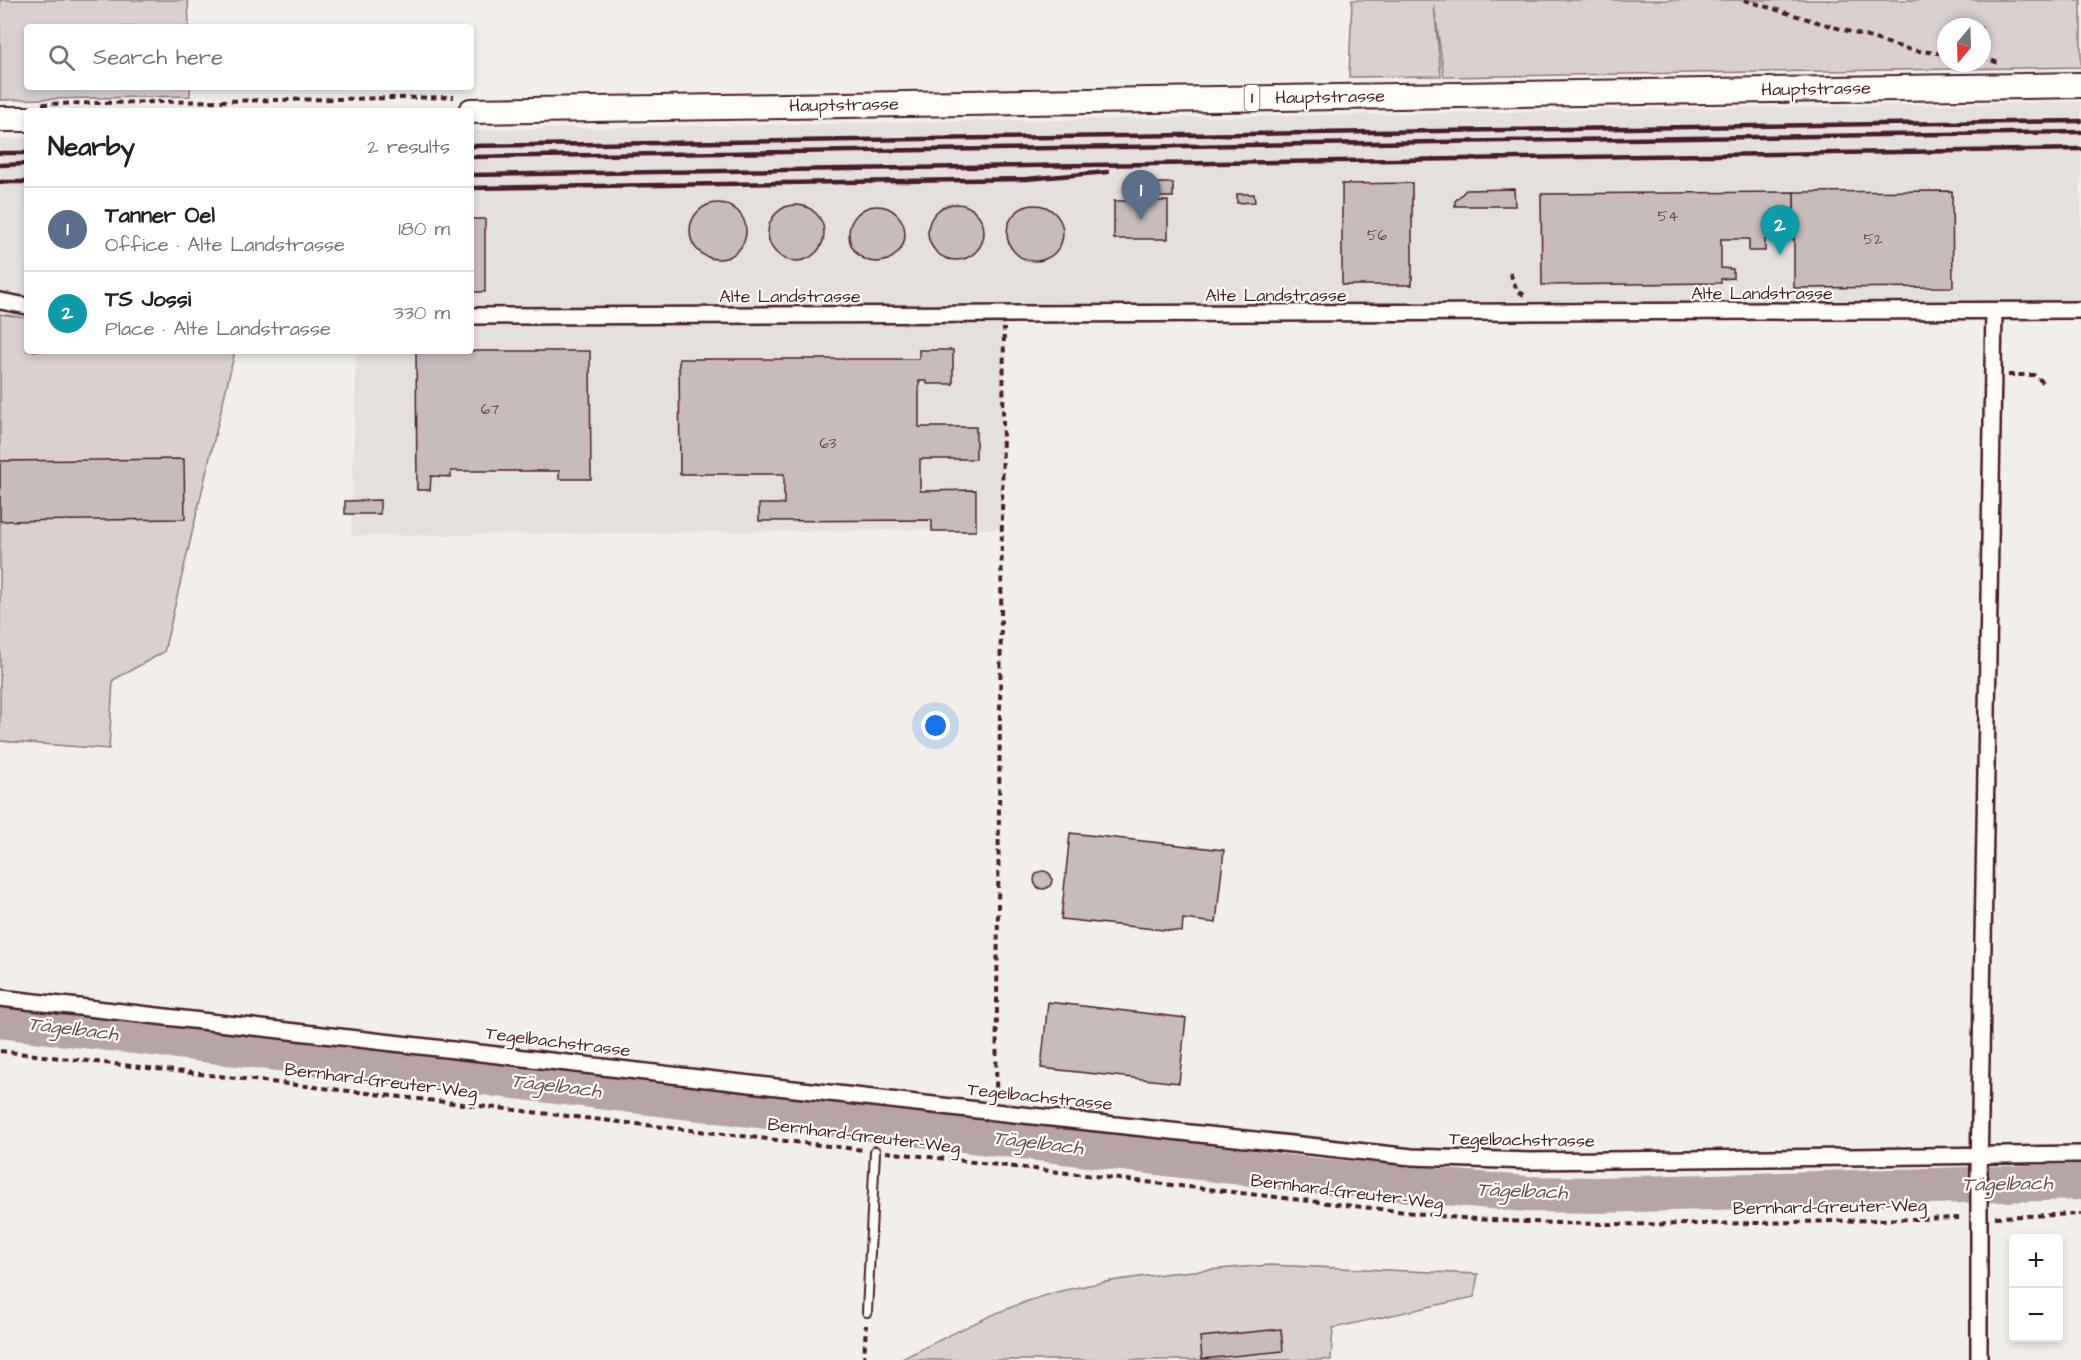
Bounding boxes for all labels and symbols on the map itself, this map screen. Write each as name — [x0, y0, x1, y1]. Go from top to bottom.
north arrow — [1937, 18, 1991, 72]
street label: Hauptstrasse — [1761, 76, 1871, 102]
street label: Hauptstrasse — [1275, 84, 1385, 110]
road number: 1 — [1244, 85, 1260, 111]
street label: Hauptstrasse — [789, 92, 899, 118]
pin: 1 — [1122, 170, 1160, 220]
house number: 54 — [1658, 206, 1678, 227]
pin: 2 — [1760, 206, 1800, 255]
house number: 56 — [1367, 225, 1388, 246]
house number: 52 — [1863, 229, 1883, 250]
street label: Alte Landstrasse — [1691, 281, 1833, 306]
street label: Alte Landstrasse — [1205, 283, 1347, 308]
street label: Alte Landstrasse — [719, 284, 861, 309]
house number: 67 — [481, 399, 499, 420]
house number: 63 — [819, 433, 837, 454]
your location — [921, 711, 950, 740]
water label: Tägelbach — [26, 1010, 121, 1050]
street label: Tegelbachstrasse — [484, 1021, 632, 1064]
street label: Bernhard-Greuter-Weg — [283, 1057, 479, 1106]
water label: Tägelbach — [509, 1067, 604, 1107]
street label: Tegelbachstrasse — [966, 1077, 1114, 1118]
street label: Bernhard-Greuter-Weg — [766, 1112, 962, 1161]
water label: Tägelbach — [991, 1124, 1086, 1164]
street label: Tegelbachstrasse — [1449, 1126, 1595, 1155]
street label: Bernhard-Greuter-Weg — [1249, 1168, 1445, 1217]
water label: Tägelbach — [1961, 1169, 2054, 1200]
water label: Tägelbach — [1476, 1175, 1569, 1208]
street label: Bernhard-Greuter-Weg — [1733, 1193, 1927, 1222]

